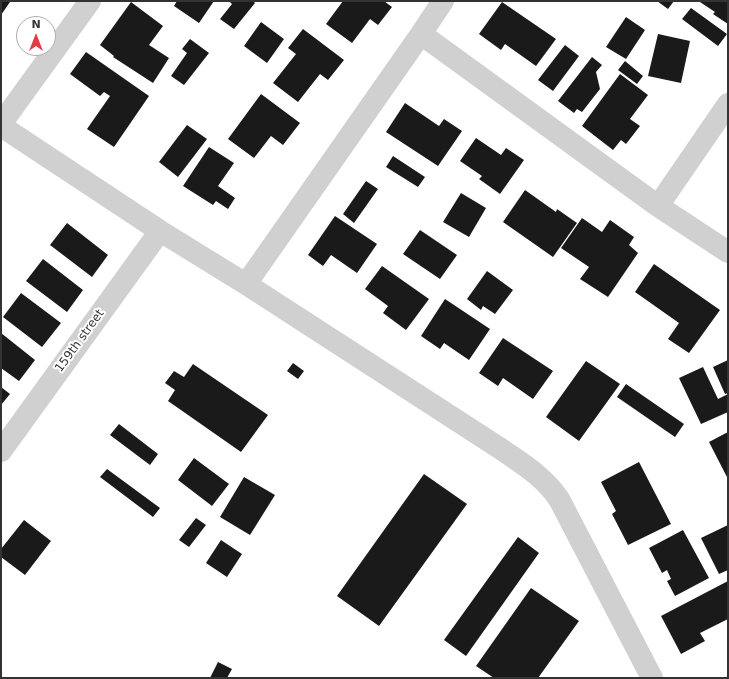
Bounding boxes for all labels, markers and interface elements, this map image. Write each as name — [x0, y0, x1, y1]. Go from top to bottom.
north arrow — [16, 16, 56, 56]
text: N — [31, 18, 41, 31]
street label: 159th street — [52, 307, 108, 375]

